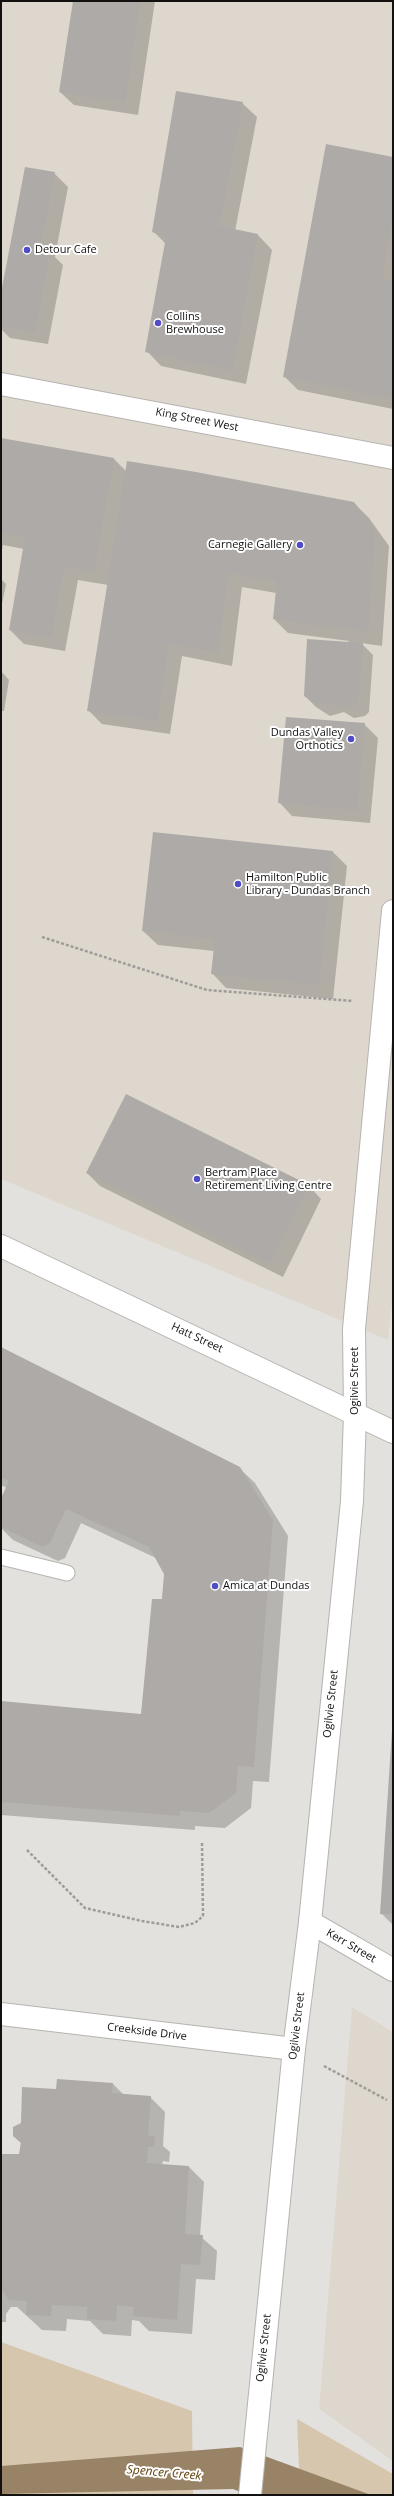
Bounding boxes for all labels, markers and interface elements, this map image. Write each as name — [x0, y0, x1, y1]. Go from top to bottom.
place label: Detour Cafe — [35, 243, 97, 257]
marker: Detour Cafe — [22, 245, 32, 255]
place label: Collins Brewhouse — [166, 310, 224, 336]
marker: Collins Brewhouse — [153, 318, 163, 328]
street label: King Street West — [154, 405, 240, 435]
place label: Carnegie Gallery — [208, 538, 292, 552]
marker: Carnegie Gallery — [295, 540, 305, 550]
place label: Dundas Valley Orthotics — [271, 726, 343, 752]
marker: Dundas Valley Orthotics — [346, 734, 356, 744]
place label: Hamilton Public Library - Dundas Branch — [246, 871, 370, 897]
marker: Hamilton Public Library - Dundas Branch — [233, 879, 243, 889]
place label: Bertram Place Retirement Living Centre — [205, 1166, 332, 1192]
marker: Bertram Place Retirement Living Centre — [192, 1174, 202, 1184]
street label: Hatt Street — [169, 1320, 225, 1356]
street label: Ogilvie Street — [348, 1347, 362, 1415]
place label: Amica at Dundas — [223, 1579, 310, 1593]
marker: Amica at Dundas — [210, 1581, 220, 1591]
street label: Ogilvie Street — [321, 1669, 341, 1739]
street label: Kerr Street — [324, 1926, 378, 1966]
street label: Ogilvie Street — [286, 1991, 308, 2061]
street label: Creekside Drive — [106, 2021, 188, 2043]
street label: Ogilvie Street — [254, 2313, 274, 2383]
water label: Spencer Creek — [126, 2463, 202, 2483]

